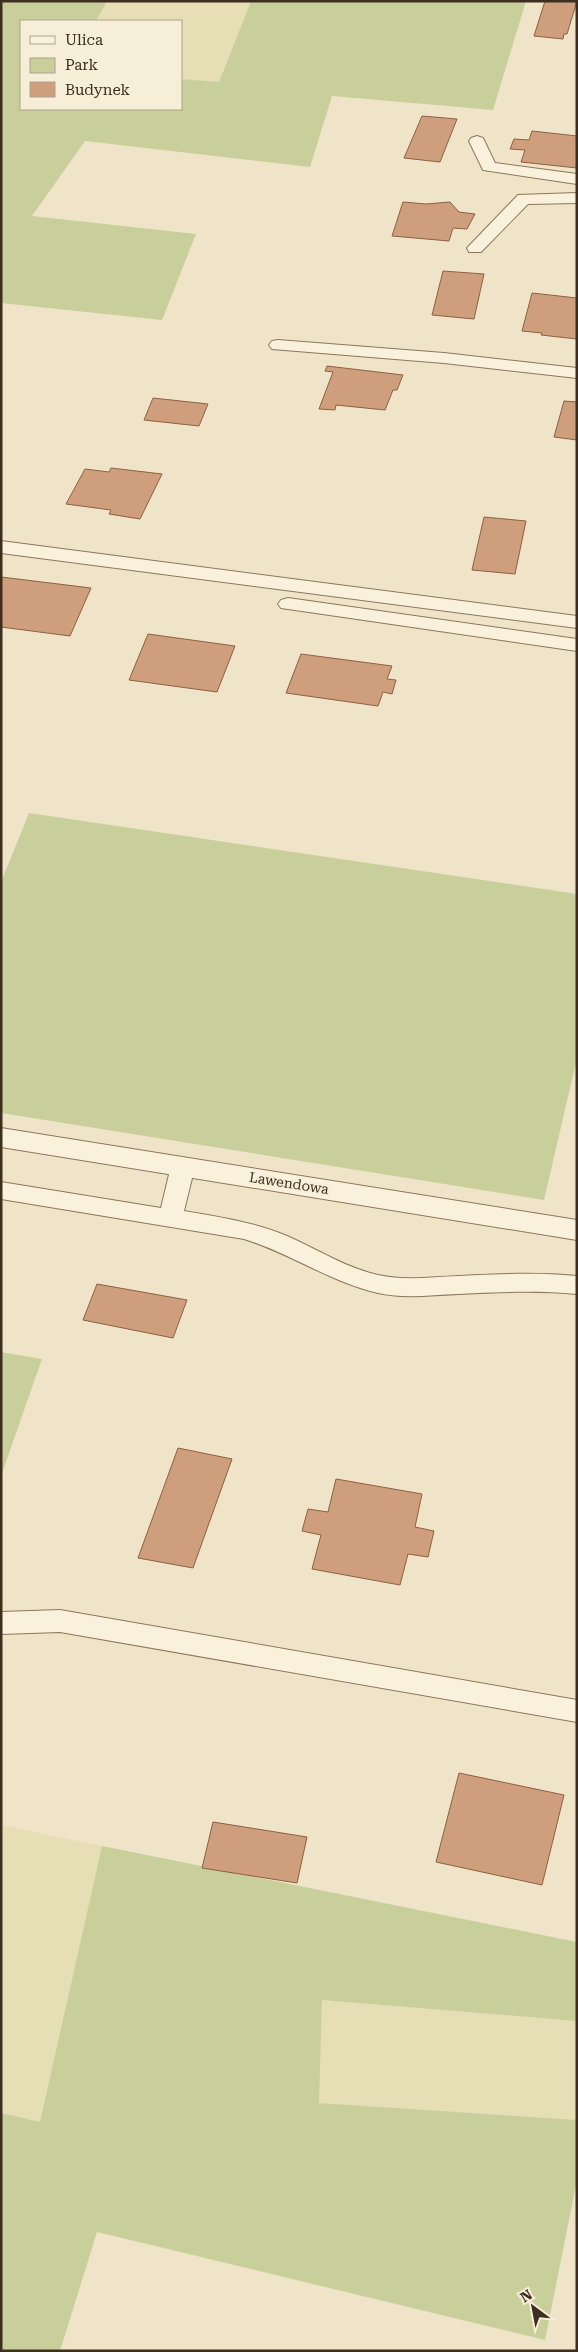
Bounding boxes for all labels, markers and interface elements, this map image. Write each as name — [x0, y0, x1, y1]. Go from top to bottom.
legend — [20, 20, 182, 110]
text: Ulica — [65, 31, 103, 49]
text: Park — [65, 56, 99, 74]
text: Budynek — [65, 81, 130, 99]
street label: Lawendowa — [248, 1169, 330, 1197]
north arrow — [508, 2282, 558, 2332]
text: N — [517, 2286, 535, 2306]

